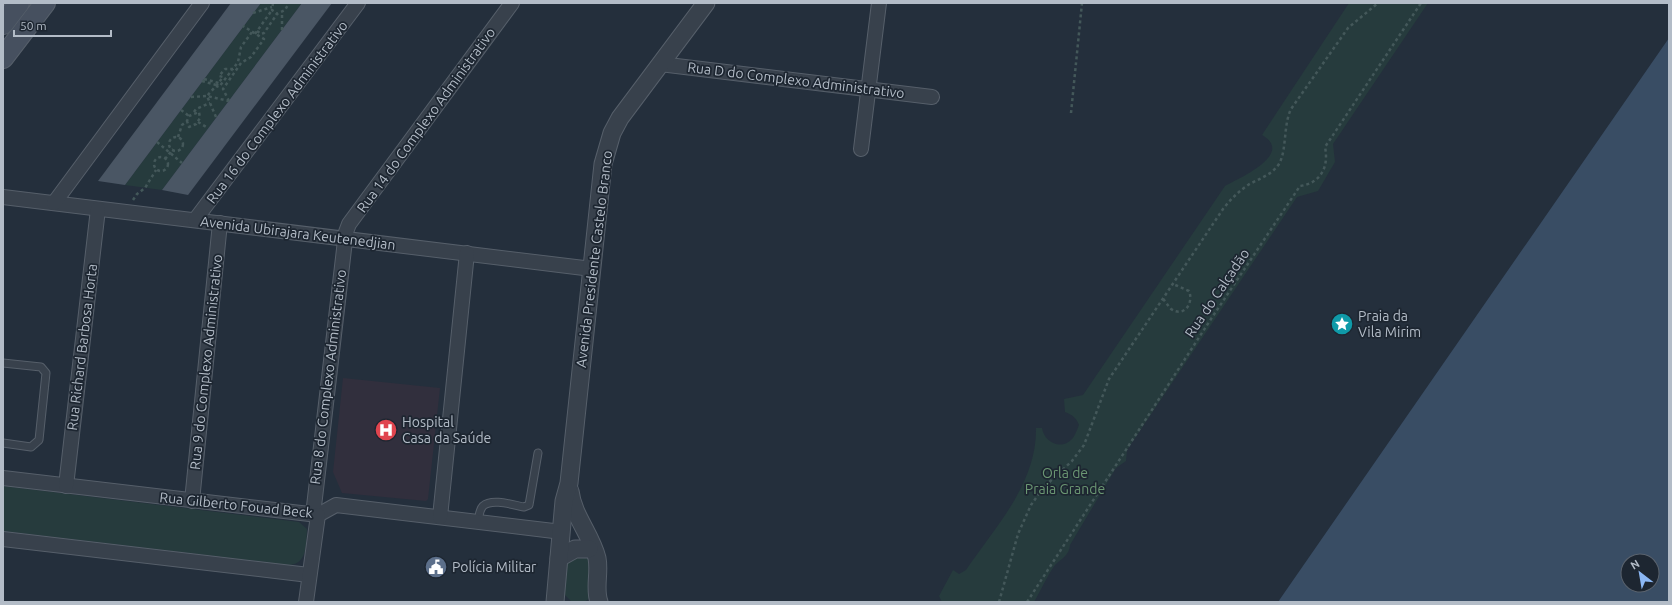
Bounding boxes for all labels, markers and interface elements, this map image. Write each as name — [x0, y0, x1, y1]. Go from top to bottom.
scale bar — [14, 12, 111, 38]
street label: Rua 16 do Complexo Administrativo — [203, 18, 351, 206]
text: 50 m — [20, 19, 47, 32]
street label: Rua 14 do Complexo Administrativo — [354, 24, 498, 216]
street label: Rua D do Complexo Administrativo — [687, 59, 905, 101]
street label: Avenida Presidente Castelo Branco — [573, 149, 615, 369]
street label: Avenida Ubirajara Keutenedjian — [199, 213, 397, 253]
street label: Rua do Calçadão — [1181, 246, 1253, 340]
street label: Rua 9 do Complexo Administrativo — [187, 253, 225, 471]
street label: Rua Richard Barbosa Horta — [64, 263, 100, 431]
street label: Rua 8 do Complexo Administrativo — [307, 269, 349, 485]
place label: Praia da Vila Mirim — [1358, 308, 1421, 340]
place icon: Praia da Vila Mirim — [1329, 311, 1355, 337]
place label: Hospital Casa da Saúde — [402, 414, 491, 446]
hospital icon: Hospital Casa da Saúde — [373, 417, 399, 443]
park label: Orla de Praia Grande — [1025, 465, 1105, 497]
street label: Rua Gilberto Fouad Beck — [159, 489, 313, 521]
north arrow — [1620, 553, 1660, 593]
public building icon: Polícia Militar — [423, 554, 449, 580]
text: N — [1628, 557, 1641, 572]
place label: Polícia Militar — [452, 559, 537, 575]

